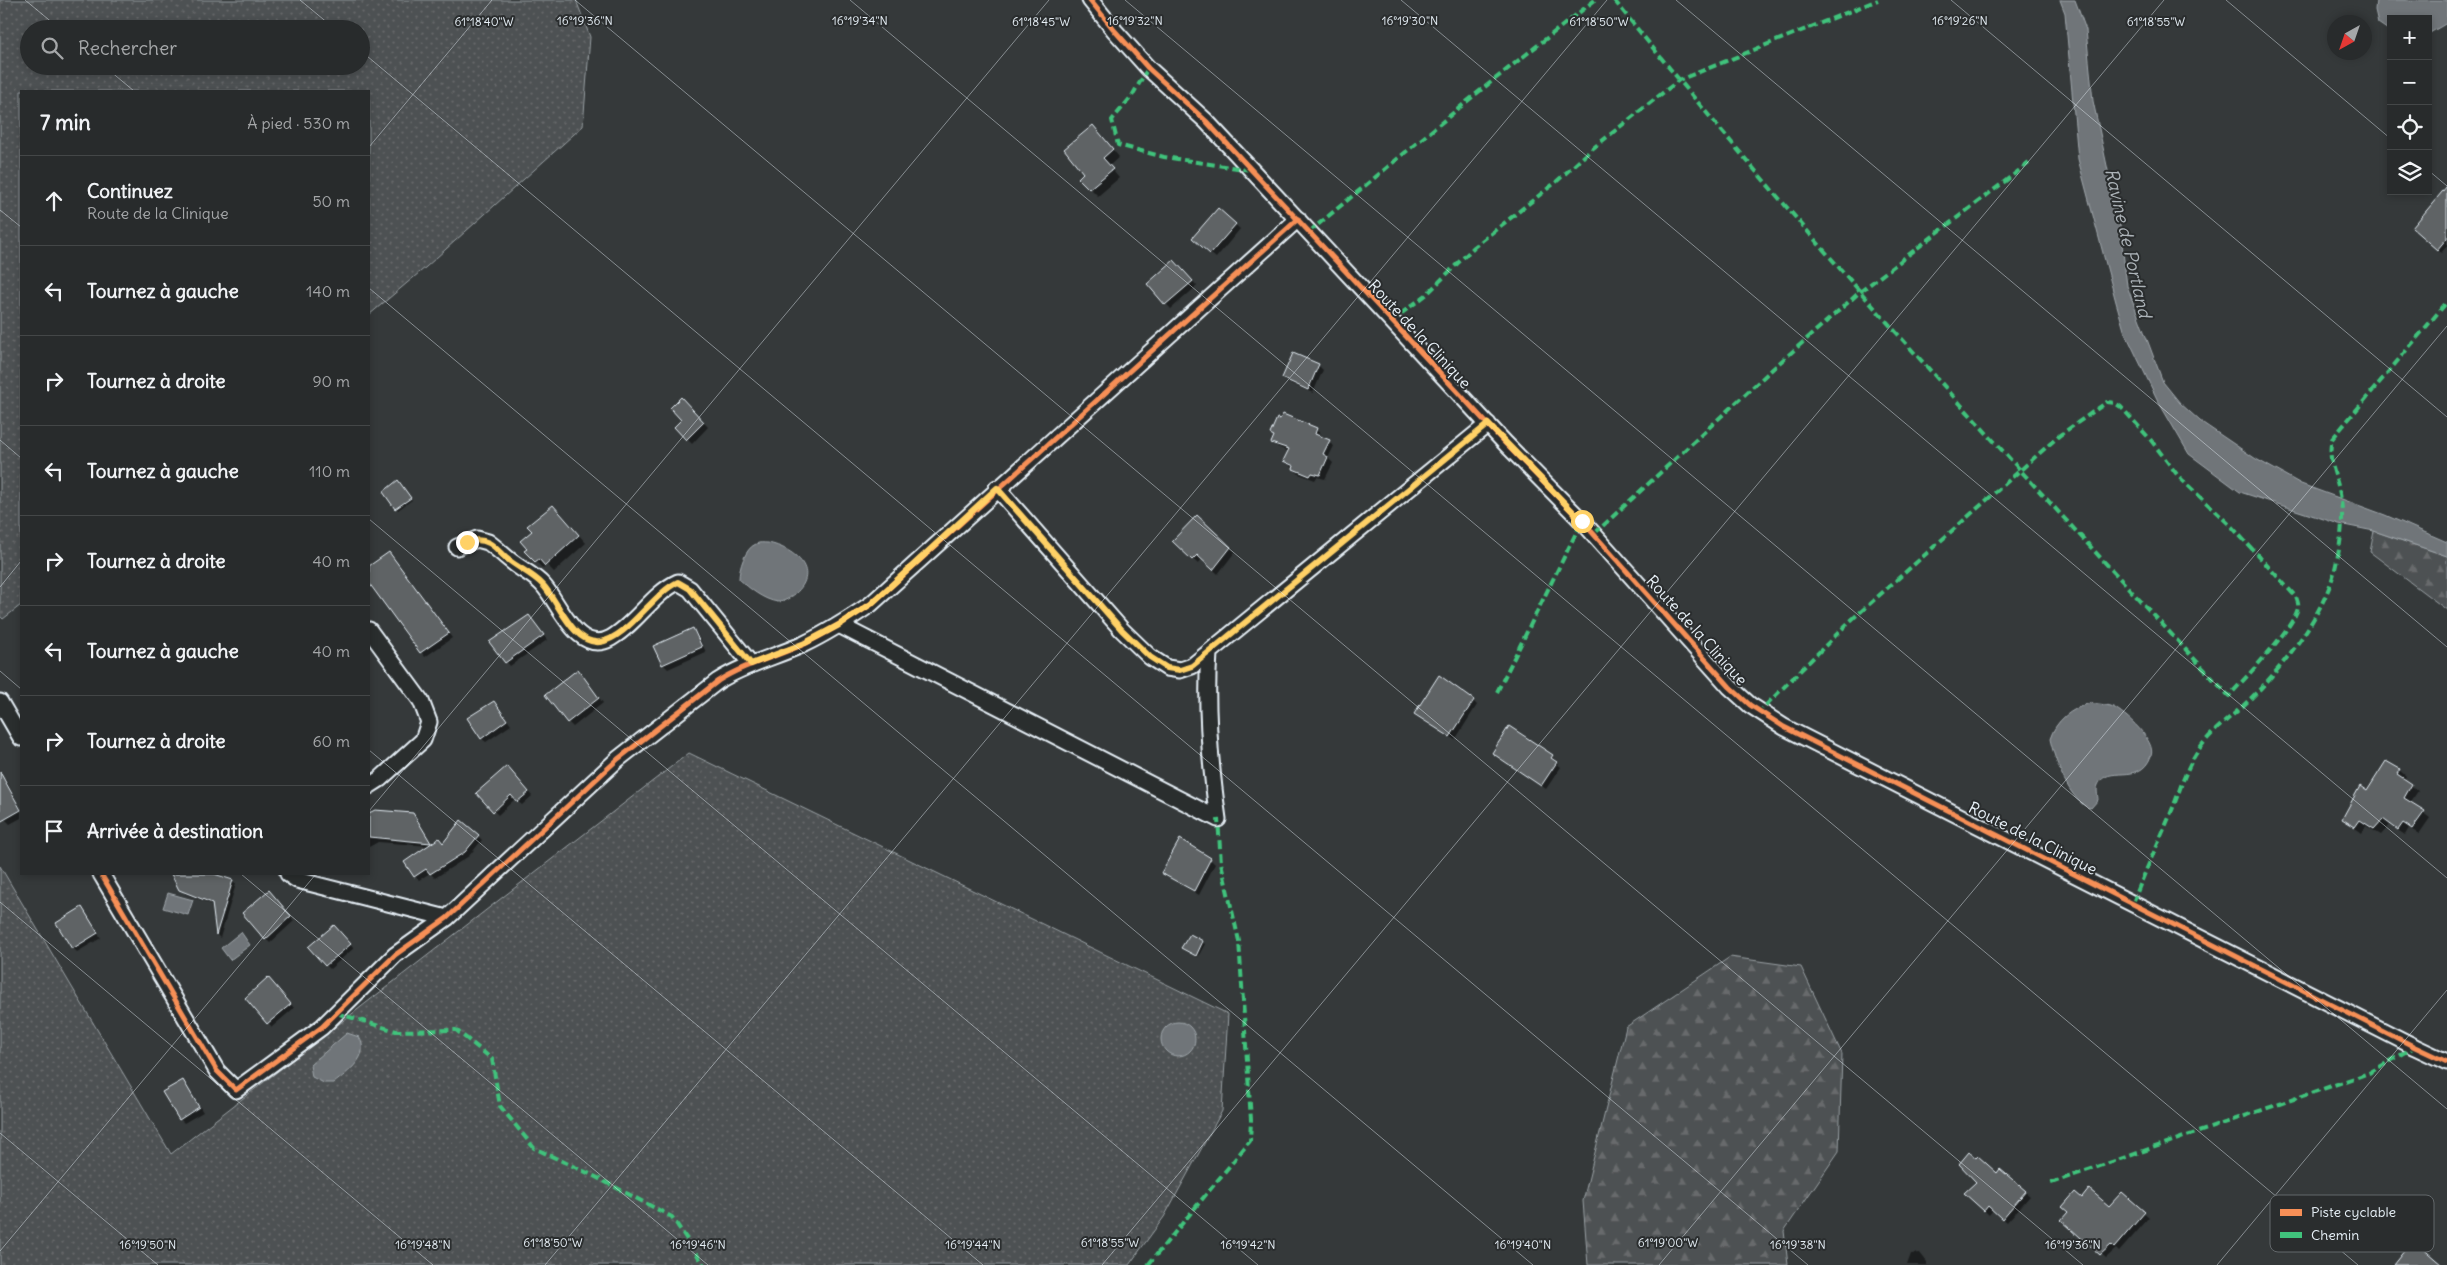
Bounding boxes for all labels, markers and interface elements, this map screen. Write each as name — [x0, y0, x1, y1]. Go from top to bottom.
text: 16°19'36"N — [557, 13, 613, 28]
text: 16°19'34"N — [832, 13, 888, 28]
text: 16°19'32"N — [1107, 13, 1163, 28]
text: 16°19'30"N — [1382, 13, 1438, 28]
text: 16°19'26"N — [1932, 13, 1988, 28]
text: 61°18'40"W — [454, 14, 514, 29]
text: 61°18'45"W — [1012, 14, 1070, 29]
text: 61°18'50"W — [1569, 14, 1629, 29]
text: 61°18'55"W — [2127, 14, 2185, 29]
north arrow — [2327, 15, 2372, 60]
map controls — [2387, 15, 2432, 195]
button: + — [2387, 15, 2432, 60]
search box — [20, 20, 370, 75]
icon: search — [38, 34, 66, 62]
text: Rechercher — [78, 36, 177, 60]
button: − — [2387, 60, 2432, 105]
button: locate — [2387, 105, 2432, 150]
text: 7 min — [40, 109, 91, 136]
text: À pied · 530 m — [247, 113, 350, 133]
button: layers — [2387, 150, 2432, 195]
water label: Ravine de Portland — [2100, 166, 2157, 322]
text: Continuez — [87, 179, 173, 203]
icon: ahead — [40, 187, 68, 215]
text: 50 m — [312, 191, 350, 211]
text: Route de la Clinique — [87, 203, 229, 223]
street label: Route de la Clinique — [1364, 275, 1476, 393]
icon: left — [40, 277, 68, 305]
text: Tournez à gauche — [87, 279, 239, 303]
text: 140 m — [306, 281, 350, 301]
icon: right — [40, 367, 68, 395]
text: Tournez à droite — [87, 369, 226, 393]
text: 90 m — [312, 371, 350, 391]
icon: left — [40, 457, 68, 485]
text: Tournez à gauche — [87, 459, 239, 483]
text: 110 m — [309, 461, 350, 481]
route start — [1571, 510, 1594, 533]
route end — [456, 531, 479, 554]
icon: right — [40, 547, 68, 575]
text: Tournez à droite — [87, 549, 226, 573]
text: 40 m — [312, 551, 350, 571]
street label: Route de la Clinique — [1642, 571, 1752, 689]
icon: left — [40, 637, 68, 665]
text: Tournez à gauche — [87, 639, 239, 663]
text: 40 m — [312, 641, 350, 661]
icon: right — [40, 727, 68, 755]
text: Tournez à droite — [87, 729, 226, 753]
text: 60 m — [312, 731, 350, 751]
street label: Route de la Clinique — [1965, 797, 2101, 879]
icon: arrive — [40, 817, 68, 845]
text: Arrivée à destination — [87, 819, 263, 843]
legend — [2270, 1195, 2434, 1252]
text: Piste cyclable — [2311, 1203, 2396, 1221]
text: Chemin — [2311, 1226, 2359, 1244]
text: 61°18'50"W — [523, 1235, 583, 1250]
text: 61°18'55"W — [1081, 1235, 1139, 1250]
text: 61°19'00"W — [1638, 1235, 1698, 1250]
text: 16°19'50"N — [120, 1237, 176, 1252]
text: 16°19'48"N — [395, 1237, 451, 1252]
text: 16°19'46"N — [670, 1237, 726, 1252]
text: 16°19'44"N — [945, 1237, 1001, 1252]
text: 16°19'42"N — [1220, 1237, 1276, 1252]
text: 16°19'40"N — [1495, 1237, 1551, 1252]
text: 16°19'38"N — [1770, 1237, 1826, 1252]
text: 16°19'36"N — [2045, 1237, 2101, 1252]

